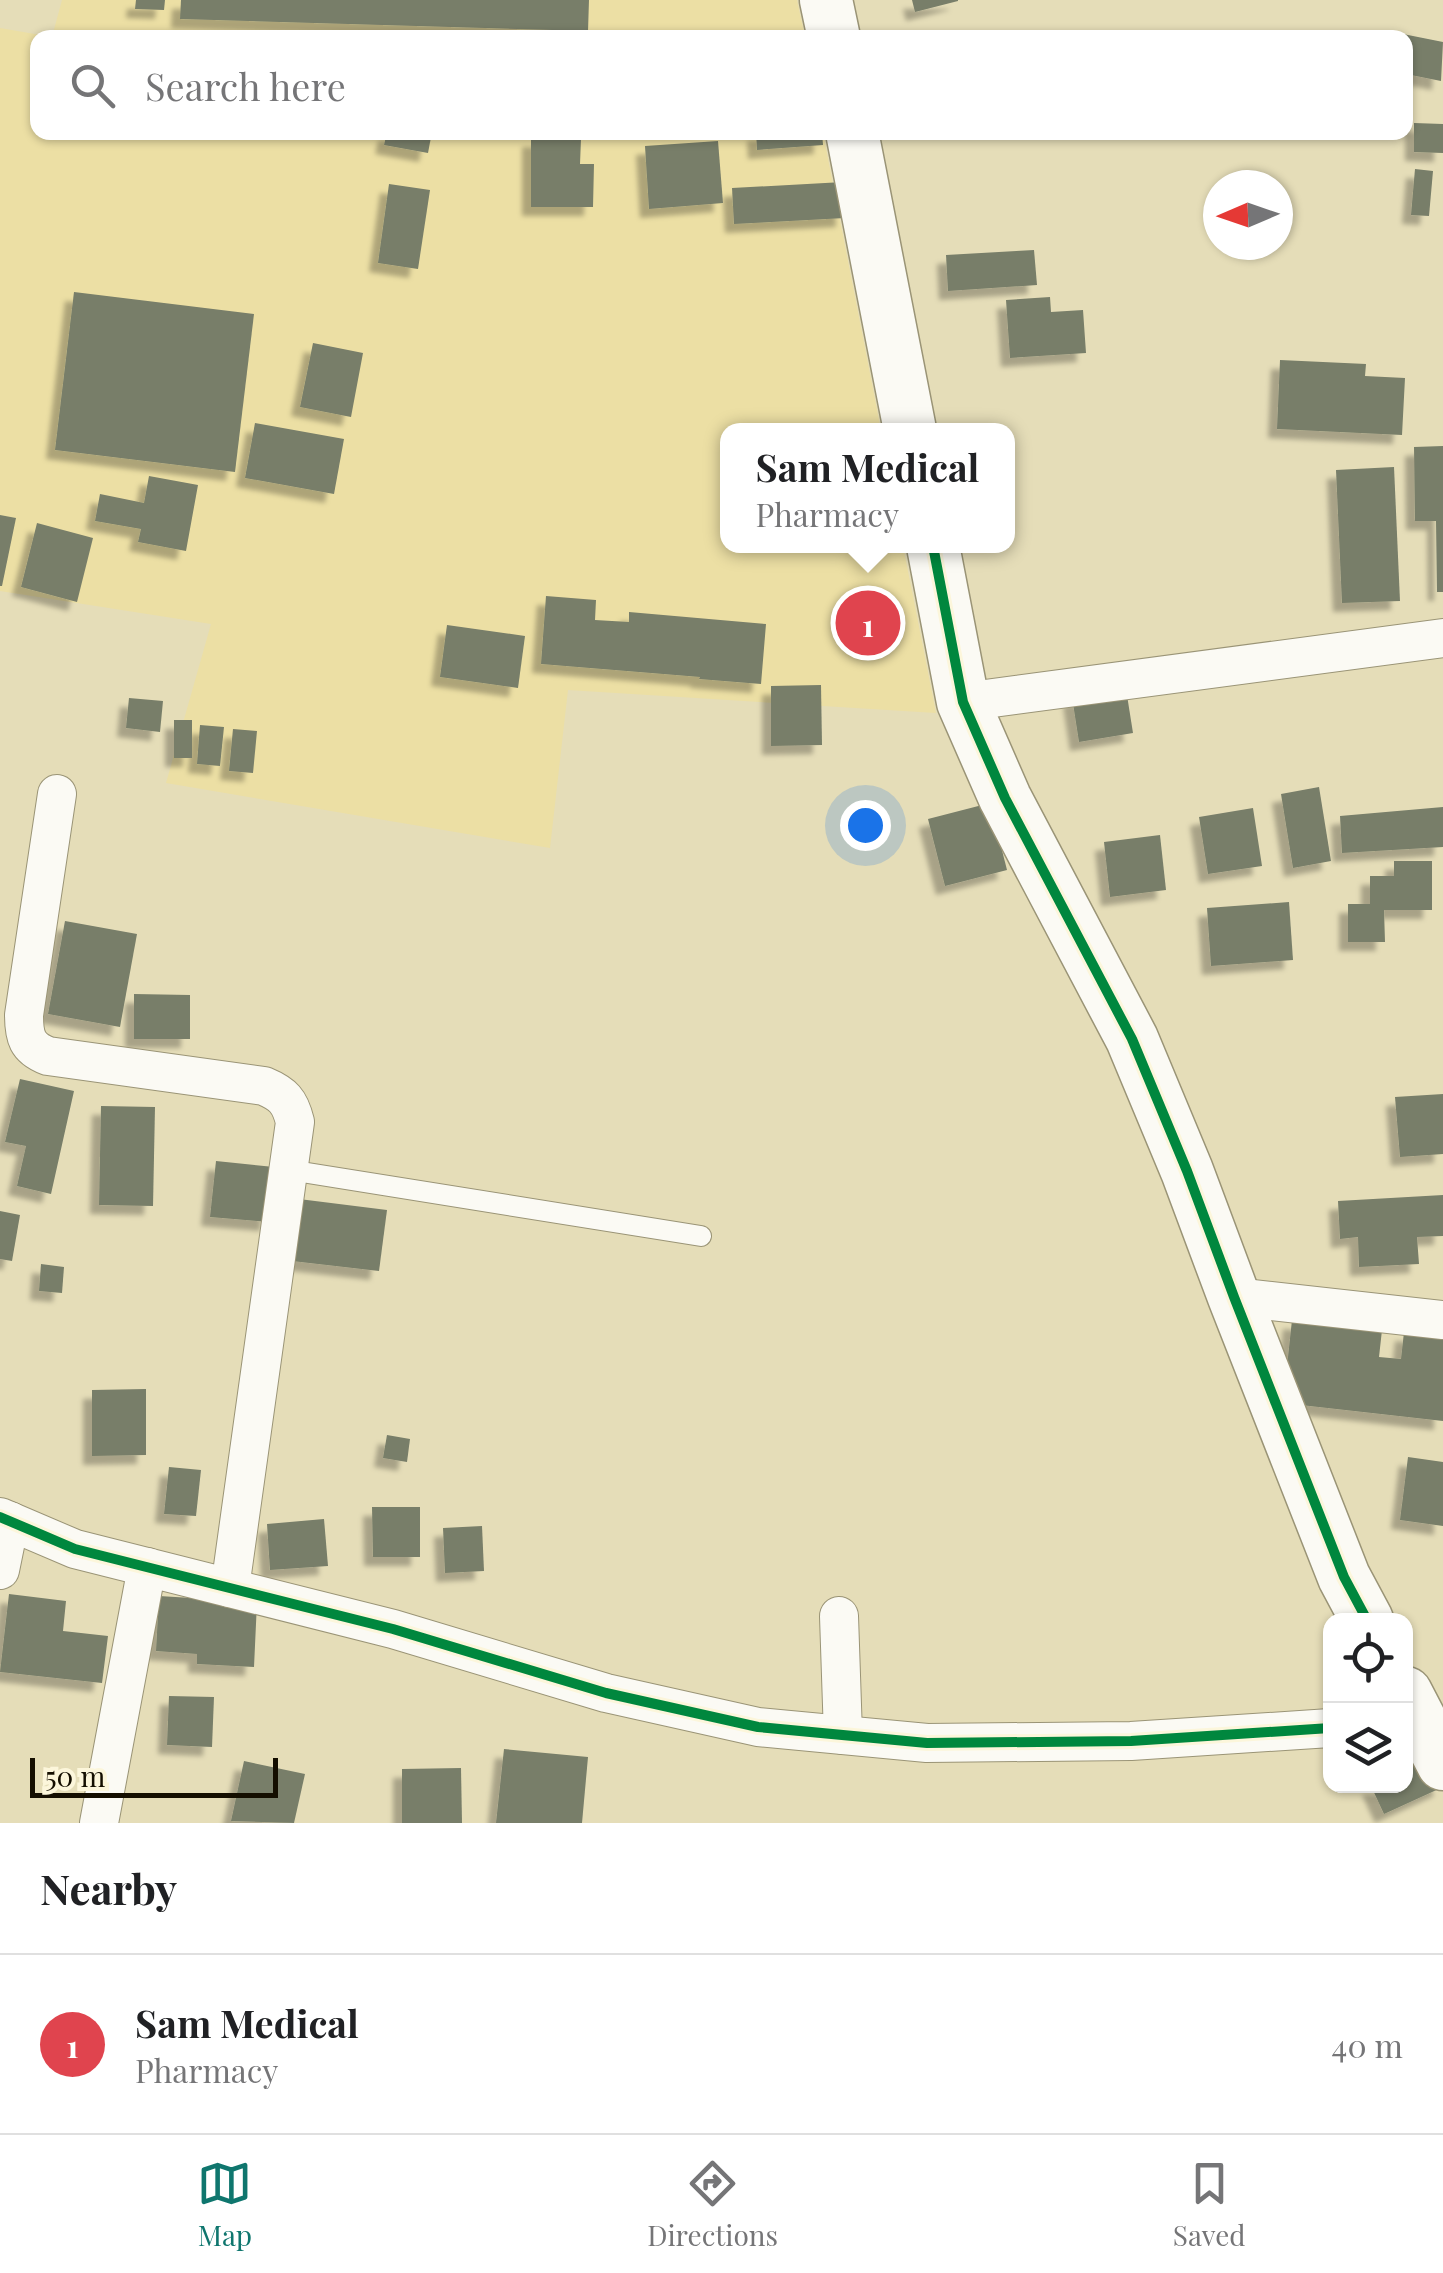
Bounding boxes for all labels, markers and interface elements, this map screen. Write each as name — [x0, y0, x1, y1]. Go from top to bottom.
search box — [30, 30, 1413, 140]
icon: search — [65, 58, 120, 113]
text: Search here — [145, 60, 346, 111]
north arrow — [1203, 170, 1293, 260]
popup — [720, 423, 1015, 553]
text: Sam Medical — [756, 441, 979, 492]
text: Pharmacy — [756, 492, 899, 535]
pin: 1 — [836, 586, 900, 660]
your location — [840, 800, 891, 851]
map controls — [1323, 1613, 1413, 1793]
button: locate — [1323, 1613, 1413, 1703]
button: layers — [1323, 1703, 1413, 1793]
scale bar — [30, 1753, 278, 1798]
text: 50 m — [45, 1757, 105, 1794]
text: Nearby — [40, 1860, 177, 1916]
text: Sam Medical — [135, 1997, 359, 2048]
text: 1 — [66, 2023, 79, 2066]
text: 40 m — [1332, 2023, 1403, 2066]
text: Pharmacy — [135, 2048, 278, 2091]
tab: Map — [197, 2156, 252, 2253]
tab: Directions — [647, 2156, 778, 2253]
tab: Saved — [1173, 2156, 1246, 2253]

